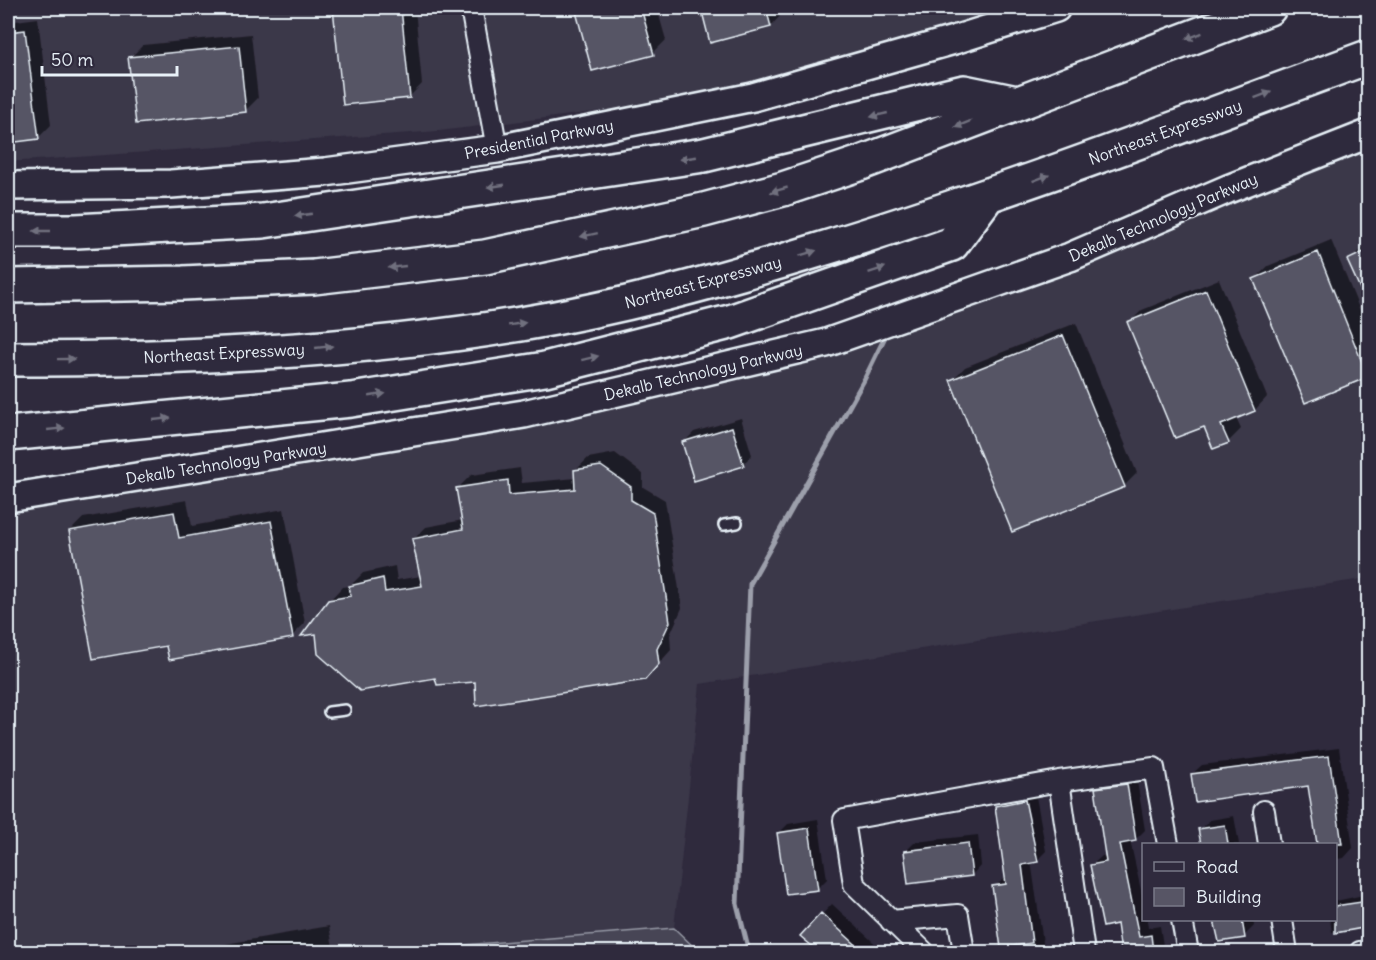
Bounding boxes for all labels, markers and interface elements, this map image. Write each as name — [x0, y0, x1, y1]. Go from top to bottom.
one-way arrow — [1185, 31, 1203, 41]
scale bar — [42, 39, 177, 77]
text: 50 m — [51, 48, 93, 71]
one-way arrow — [1254, 90, 1272, 100]
street label: Northeast Expressway — [1086, 95, 1244, 169]
one-way arrow — [869, 110, 888, 120]
street label: Presidential Parkway — [463, 115, 615, 163]
one-way arrow — [953, 119, 971, 129]
one-way arrow — [679, 153, 698, 162]
street label: Dekalb Technology Parkway — [1066, 168, 1260, 266]
one-way arrow — [1032, 172, 1050, 182]
one-way arrow — [486, 182, 505, 191]
one-way arrow — [770, 185, 788, 195]
one-way arrow — [293, 211, 312, 220]
one-way arrow — [32, 226, 51, 236]
one-way arrow — [580, 231, 599, 240]
one-way arrow — [800, 248, 818, 257]
street label: Northeast Expressway — [622, 251, 784, 313]
one-way arrow — [388, 263, 407, 272]
one-way arrow — [868, 265, 886, 275]
one-way arrow — [508, 320, 527, 329]
street label: Northeast Expressway — [143, 339, 305, 367]
street label: Dekalb Technology Parkway — [602, 339, 804, 405]
one-way arrow — [314, 342, 333, 352]
one-way arrow — [580, 352, 599, 362]
one-way arrow — [56, 354, 75, 363]
one-way arrow — [368, 391, 387, 400]
one-way arrow — [153, 414, 172, 424]
one-way arrow — [46, 424, 65, 434]
street label: Dekalb Technology Parkway — [124, 437, 328, 489]
legend — [1142, 843, 1337, 921]
text: Road — [1196, 855, 1239, 878]
text: Building — [1196, 885, 1261, 908]

